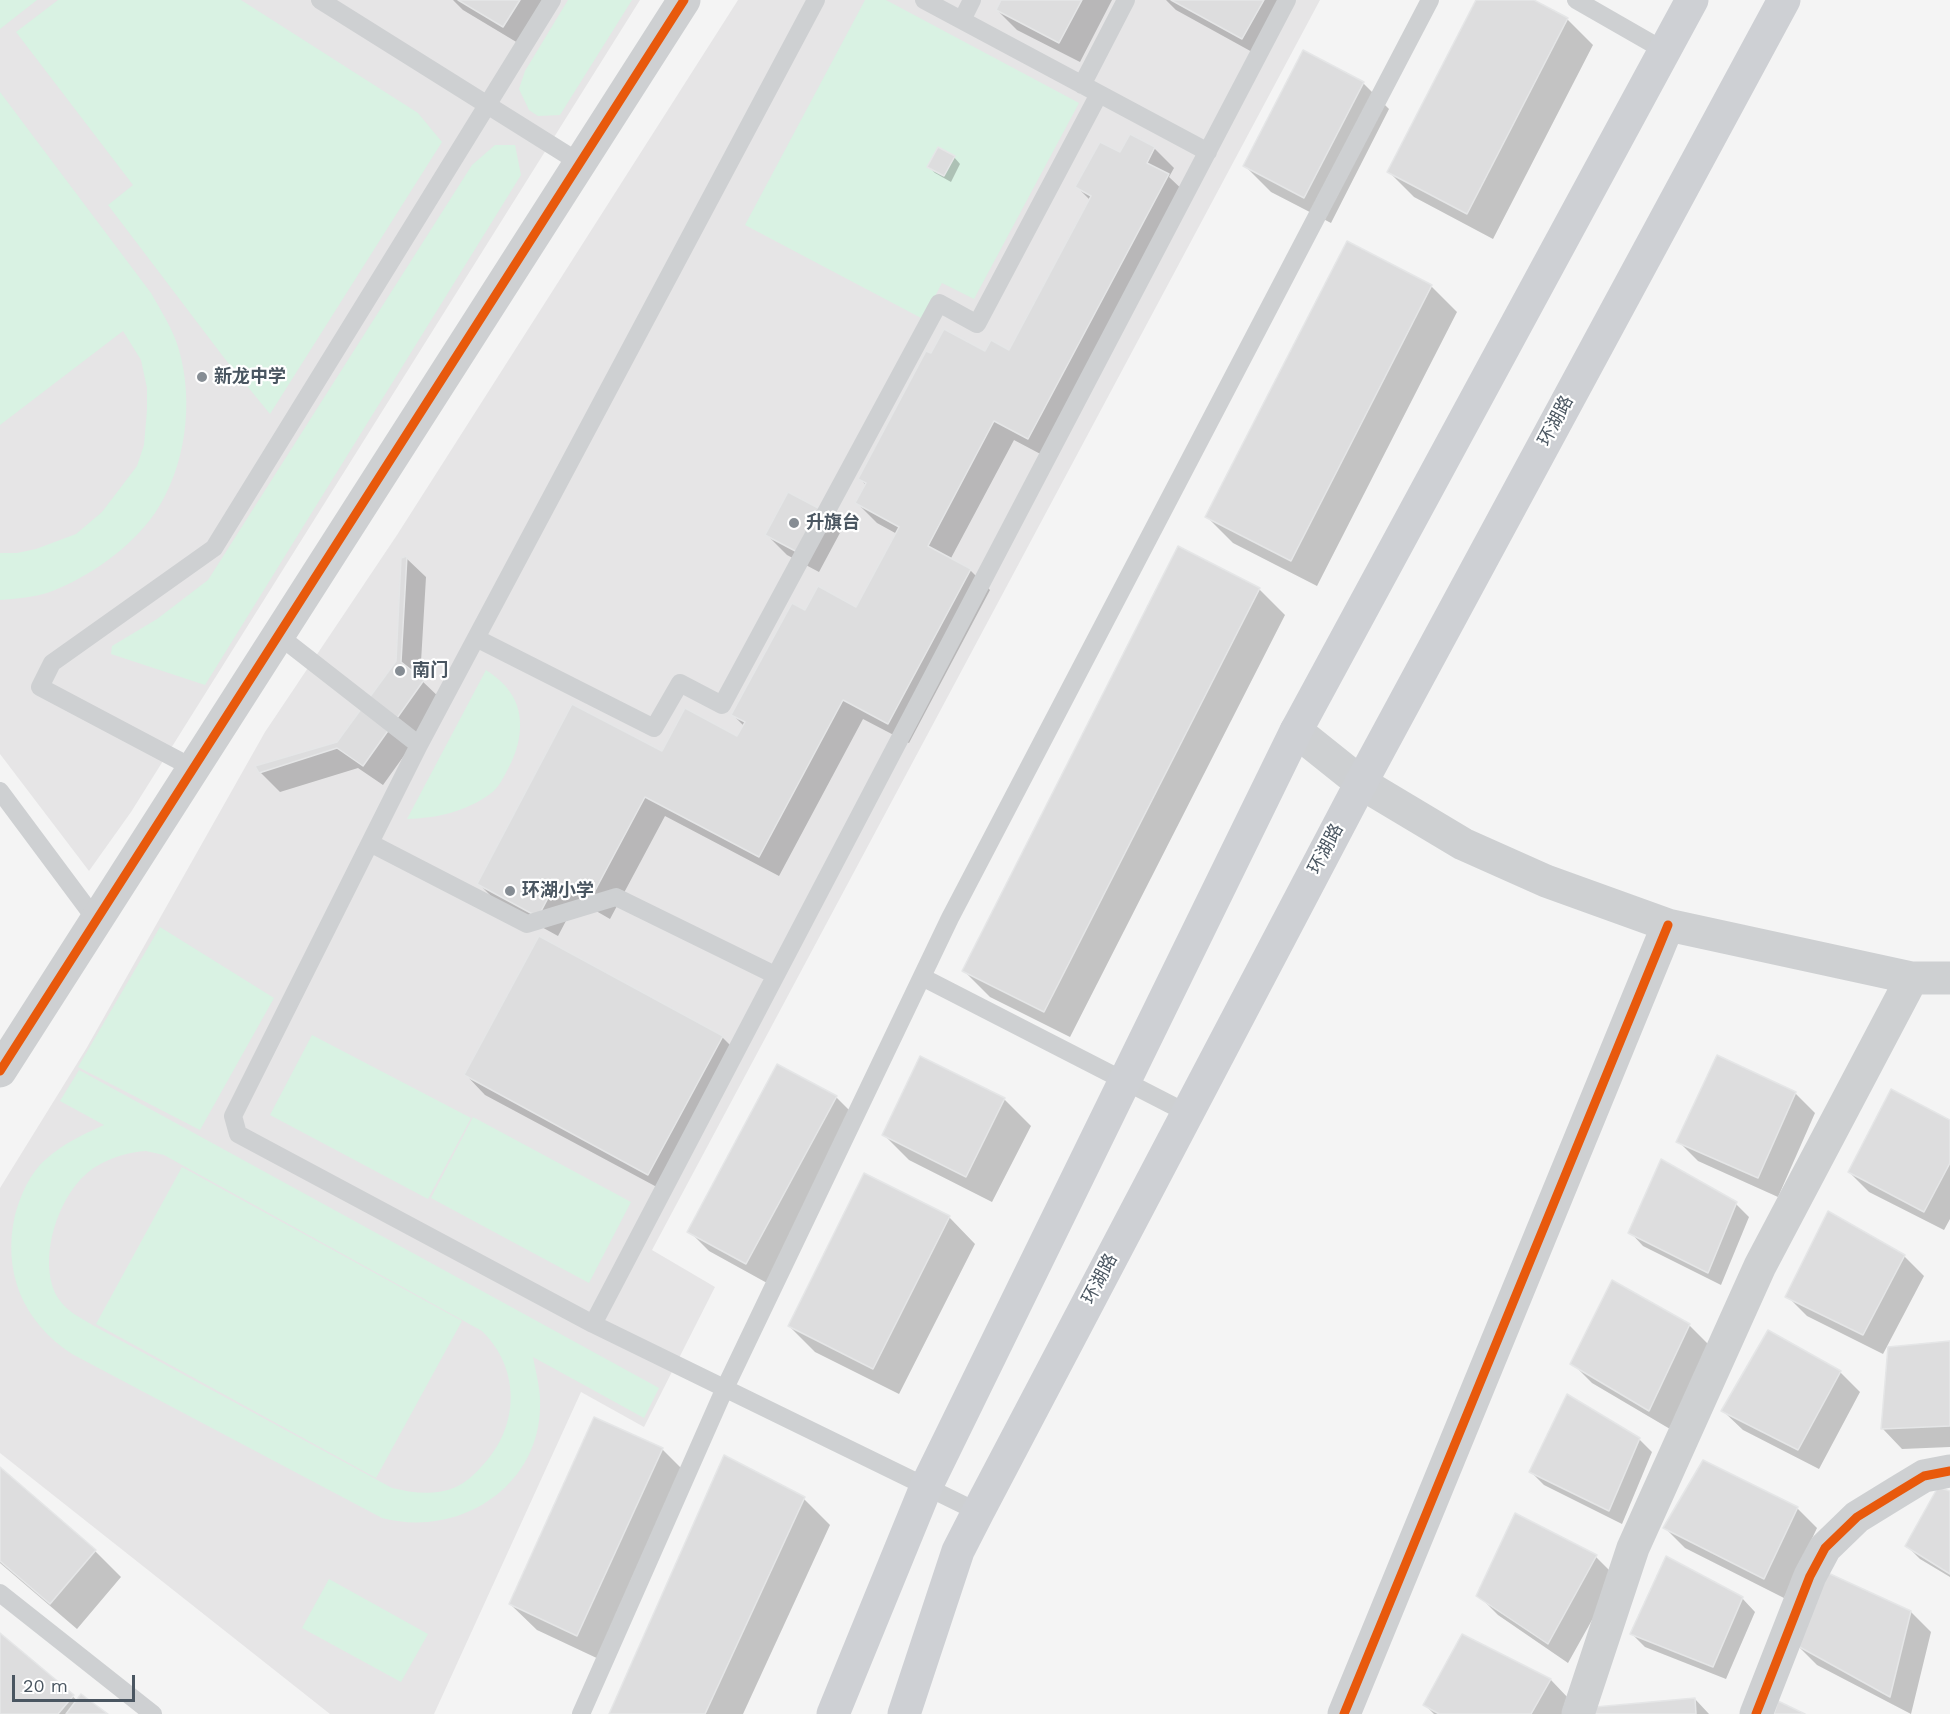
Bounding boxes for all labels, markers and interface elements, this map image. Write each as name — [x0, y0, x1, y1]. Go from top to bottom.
place label: 新龙中学 — [214, 366, 286, 388]
marker: 新龙中学 — [195, 370, 209, 384]
street label: 环湖路 — [1534, 392, 1578, 450]
place label: 升旗台 — [806, 512, 860, 534]
marker: 升旗台 — [787, 516, 801, 530]
place label: 南门 — [412, 660, 448, 682]
marker: 南门 — [393, 664, 407, 678]
street label: 环湖路 — [1304, 820, 1348, 878]
place label: 环湖小学 — [522, 880, 594, 902]
marker: 环湖小学 — [503, 884, 517, 898]
street label: 环湖路 — [1078, 1250, 1122, 1308]
scale bar — [15, 1663, 138, 1701]
text: 20 m — [23, 1675, 68, 1696]

